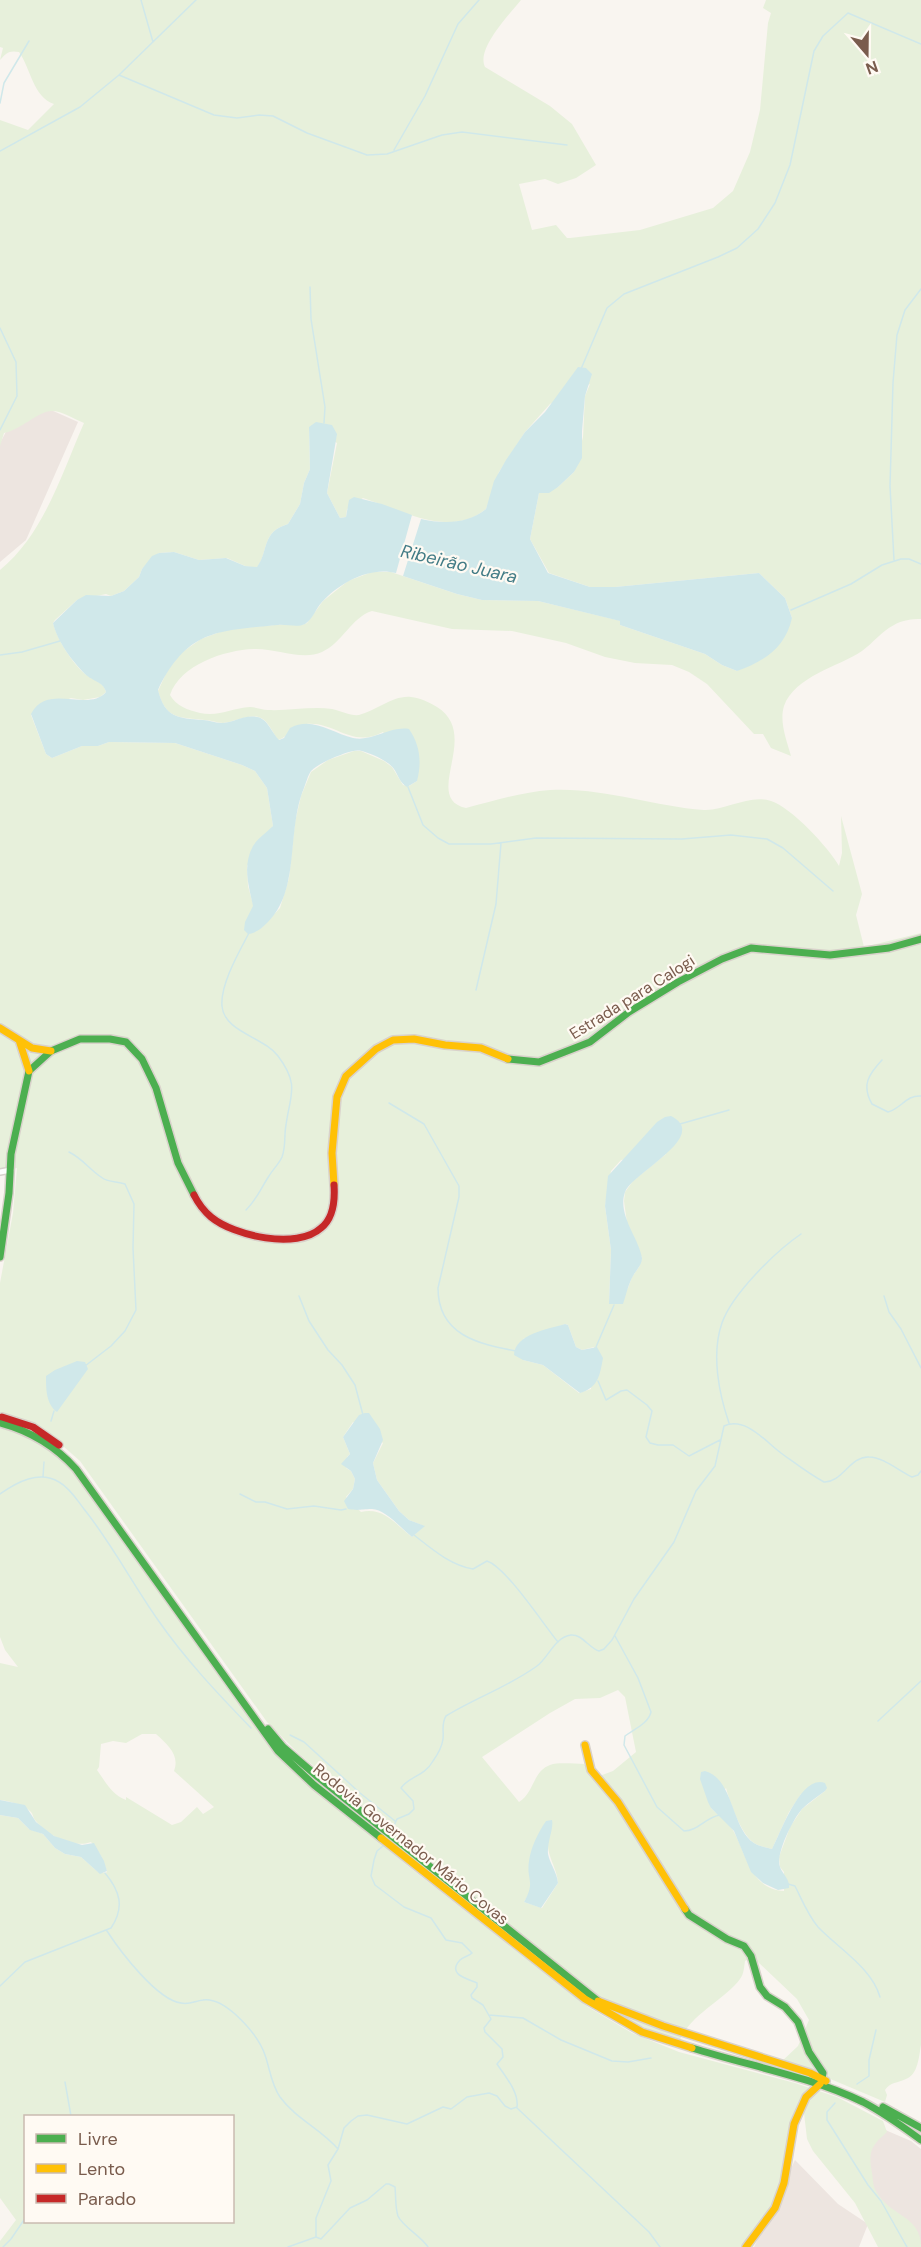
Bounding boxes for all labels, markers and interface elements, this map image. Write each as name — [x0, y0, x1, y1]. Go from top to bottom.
north arrow — [837, 24, 897, 84]
text: N — [863, 56, 881, 79]
water label: Ribeirão Juara — [398, 539, 520, 589]
street label: Estrada para Calogi — [565, 950, 699, 1044]
street label: Rodovia Governador Mário Covas — [309, 1759, 513, 1929]
legend — [24, 2115, 234, 2223]
text: Livre — [78, 2127, 118, 2151]
text: Lento — [78, 2157, 125, 2181]
text: Parado — [78, 2187, 136, 2211]

